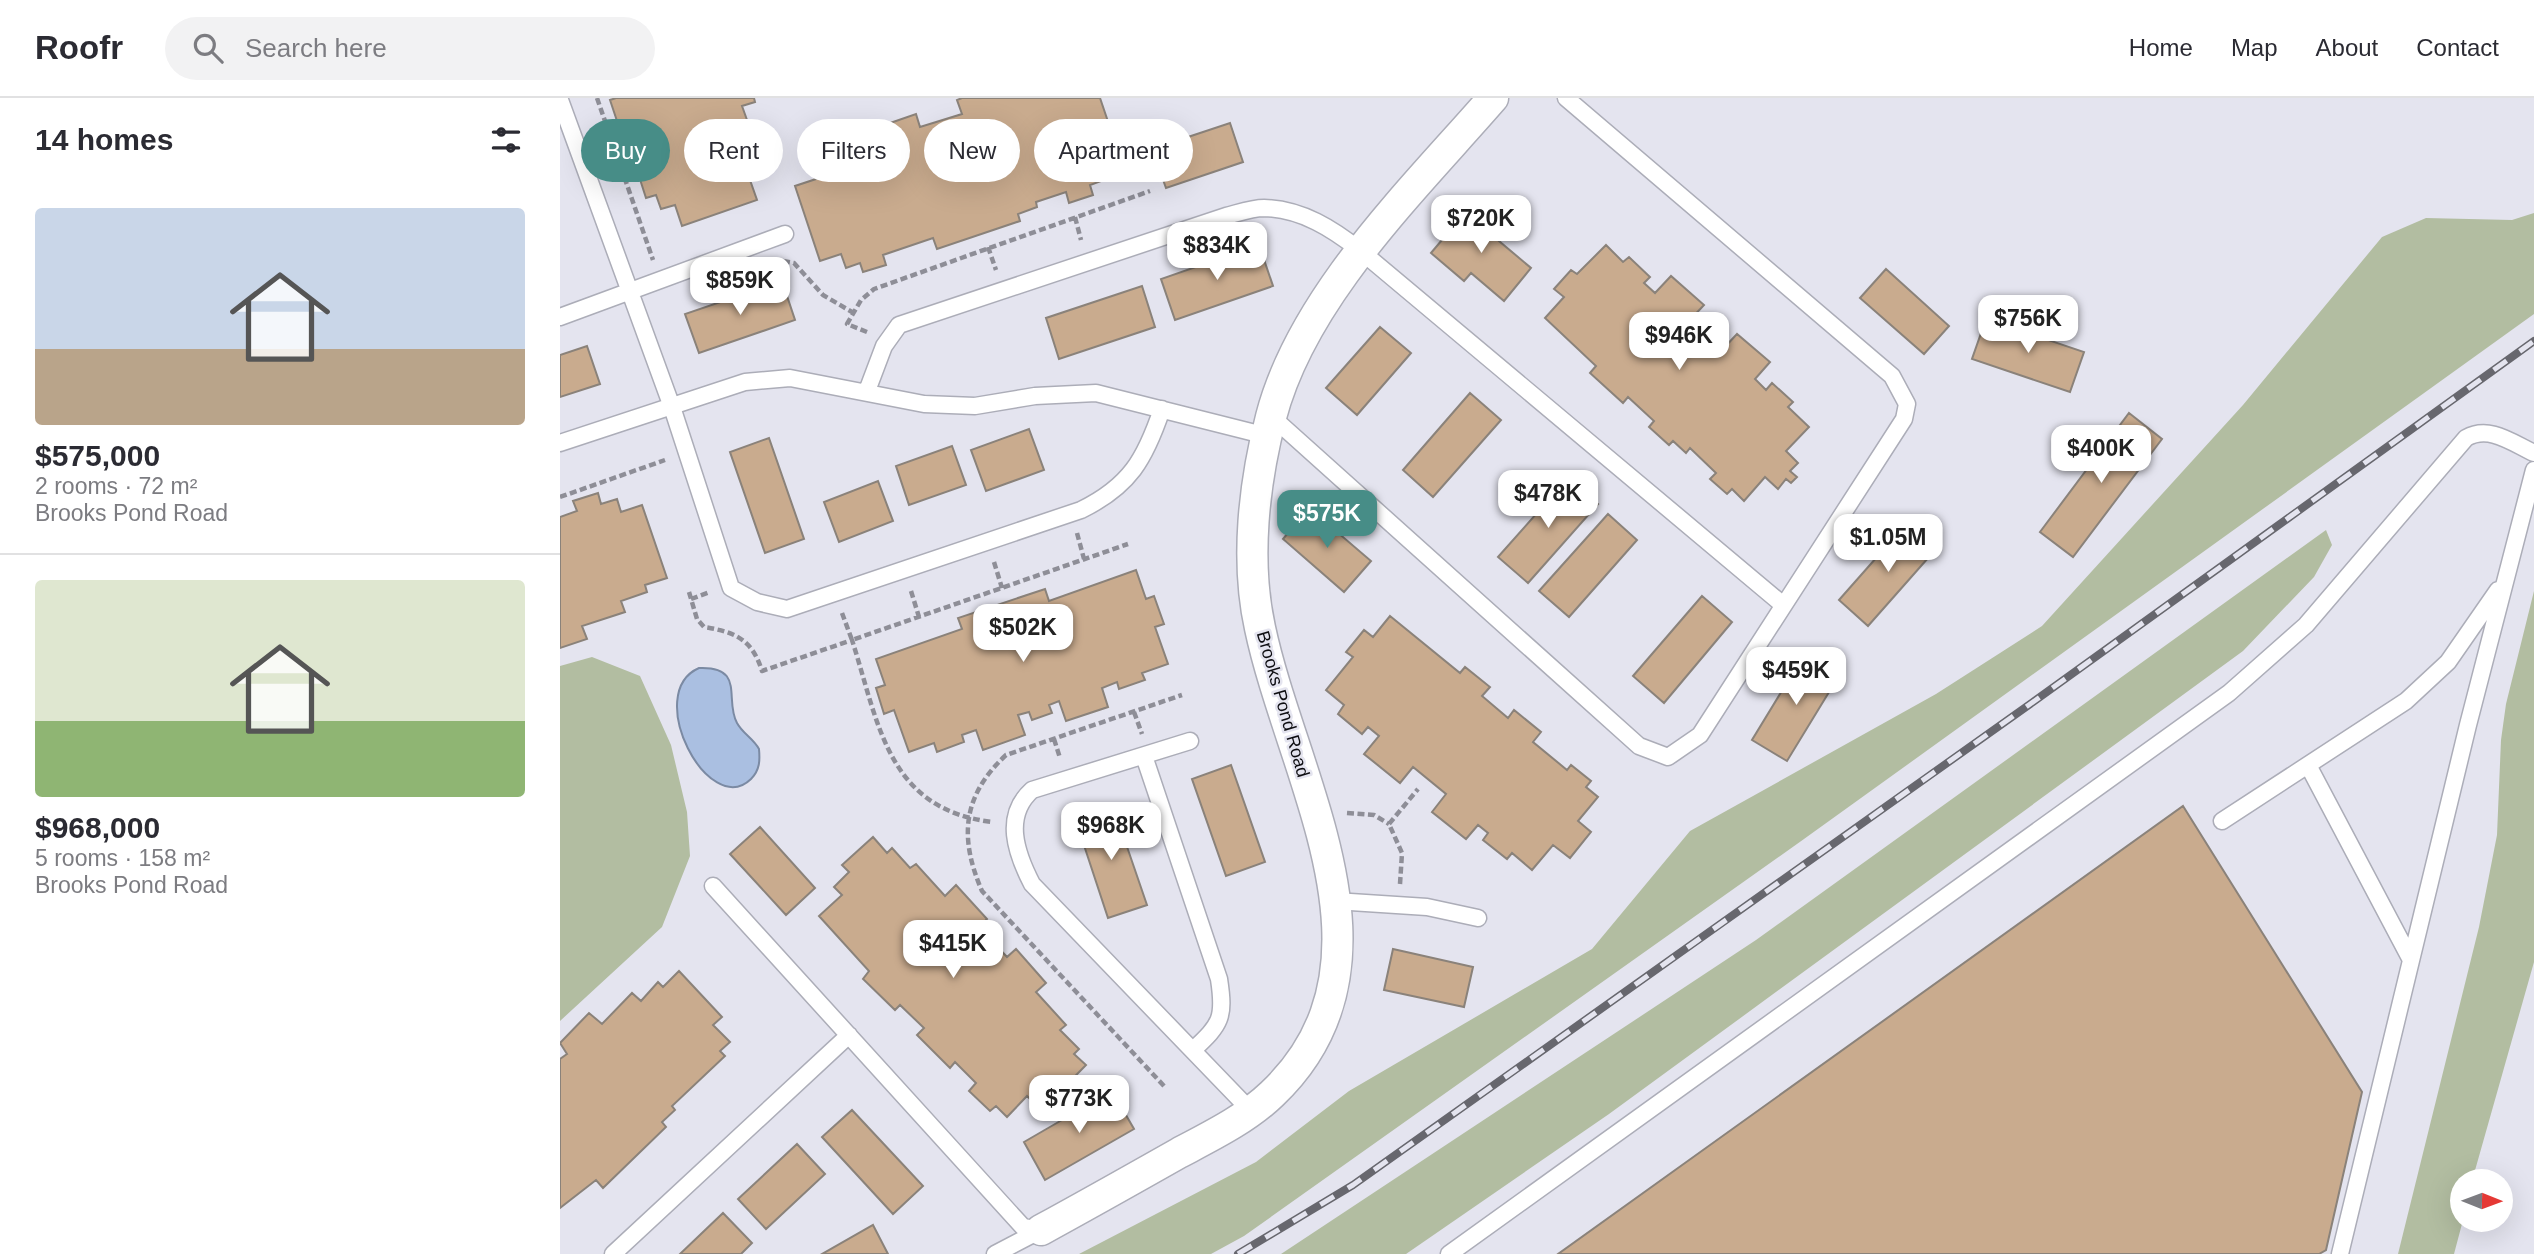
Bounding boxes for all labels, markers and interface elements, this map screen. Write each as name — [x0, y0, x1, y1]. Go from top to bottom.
search box — [165, 17, 655, 80]
text: Roofr — [35, 29, 123, 66]
icon: search — [189, 29, 227, 67]
text: Search here — [245, 33, 387, 63]
text: Home — [2129, 34, 2193, 61]
text: Map — [2231, 34, 2278, 61]
text: About — [2316, 34, 2378, 61]
text: Contact — [2416, 34, 2499, 61]
chip: Buy — [581, 119, 670, 182]
chip: Rent — [684, 119, 783, 182]
chip: Filters — [797, 119, 910, 182]
chip: New — [924, 119, 1020, 182]
chip: Apartment — [1034, 119, 1193, 182]
icon: filters — [487, 121, 525, 159]
text: 14 homes — [35, 123, 173, 156]
pin: $720K — [1432, 195, 1530, 255]
text: $720K — [1447, 205, 1515, 231]
pin: $834K — [1168, 222, 1266, 282]
text: $834K — [1183, 232, 1251, 258]
icon: home — [217, 254, 343, 380]
pin: $859K — [691, 258, 789, 317]
text: $859K — [706, 267, 774, 293]
pin: $756K — [1979, 296, 2077, 355]
text: $756K — [1994, 305, 2062, 331]
pin: $946K — [1630, 313, 1728, 372]
text: $946K — [1645, 322, 1713, 348]
pin: $400K — [2052, 426, 2150, 485]
text: $400K — [2067, 435, 2135, 461]
text: $575,000 — [35, 439, 160, 472]
pin: $478K — [1499, 470, 1597, 530]
text: 2 rooms · 72 m² — [35, 473, 197, 499]
text: $478K — [1514, 480, 1582, 506]
pin: $575K — [1278, 490, 1376, 550]
text: Brooks Pond Road — [35, 500, 228, 526]
text: $575K — [1293, 500, 1361, 526]
pin: $1.05M — [1831, 514, 1945, 574]
text: $1.05M — [1850, 524, 1926, 550]
pin: $502K — [974, 604, 1072, 664]
text: $502K — [989, 614, 1057, 640]
icon: home — [217, 626, 343, 752]
street label: Brooks Pond Road — [1253, 629, 1313, 779]
pin: $459K — [1747, 648, 1845, 707]
text: $459K — [1762, 657, 1830, 683]
pin: $968K — [1062, 802, 1160, 862]
text: $968,000 — [35, 811, 160, 844]
text: $968K — [1077, 812, 1145, 838]
text: 5 rooms · 158 m² — [35, 845, 210, 871]
text: Brooks Pond Road — [35, 872, 228, 898]
pin: $415K — [904, 920, 1002, 980]
text: $415K — [919, 930, 987, 956]
pin: $773K — [1030, 1076, 1128, 1135]
text: $773K — [1045, 1085, 1113, 1111]
north arrow — [2450, 1169, 2513, 1232]
map controls — [2450, 1169, 2513, 1232]

